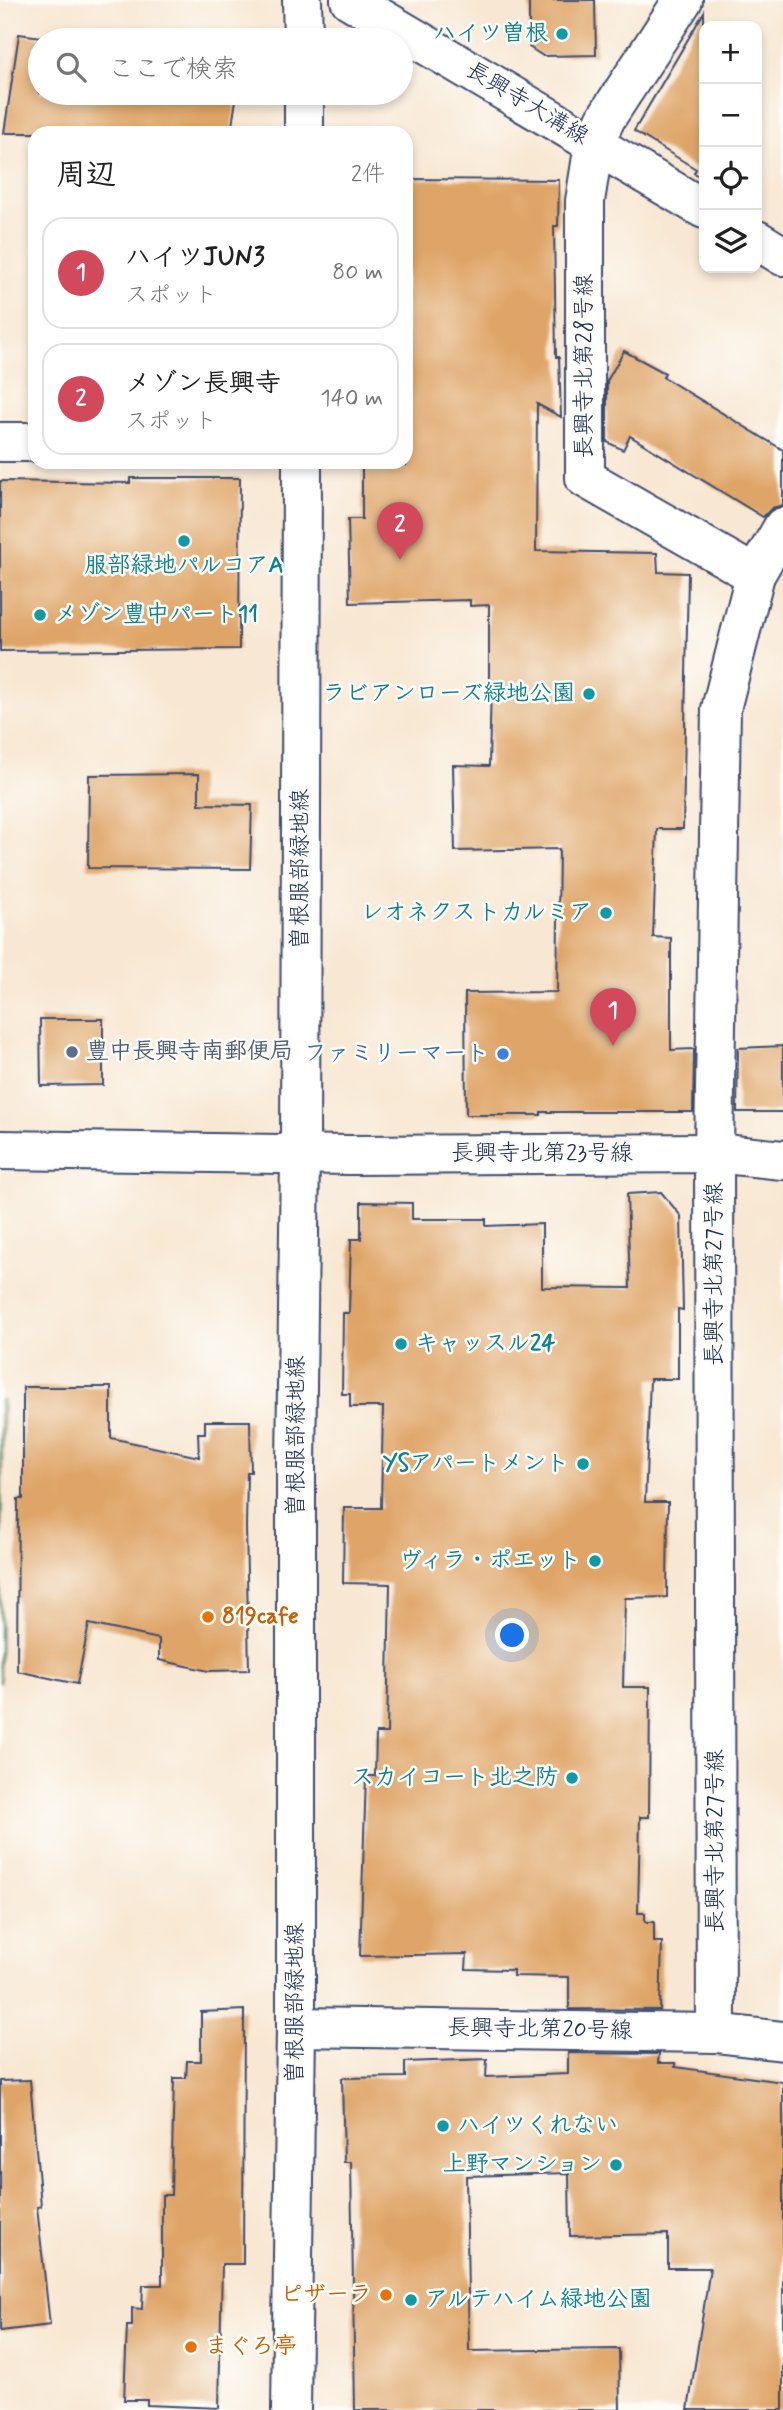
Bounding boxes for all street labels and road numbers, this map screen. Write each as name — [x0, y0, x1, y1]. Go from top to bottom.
street label: 長興寺大溝線 — [460, 56, 594, 152]
street label: 長興寺北第28号線 — [570, 274, 600, 458]
street label: 曽根服部緑地線 — [286, 789, 316, 950]
street label: 長興寺北第23号線 — [451, 1139, 633, 1169]
street label: 長興寺北第27号線 — [700, 1182, 730, 1366]
street label: 曽根服部緑地線 — [282, 1356, 312, 1517]
street label: 長興寺北第27号線 — [701, 1749, 731, 1933]
street label: 曽根服部緑地線 — [281, 1923, 311, 2084]
street label: 長興寺北第20号線 — [447, 2013, 633, 2047]

